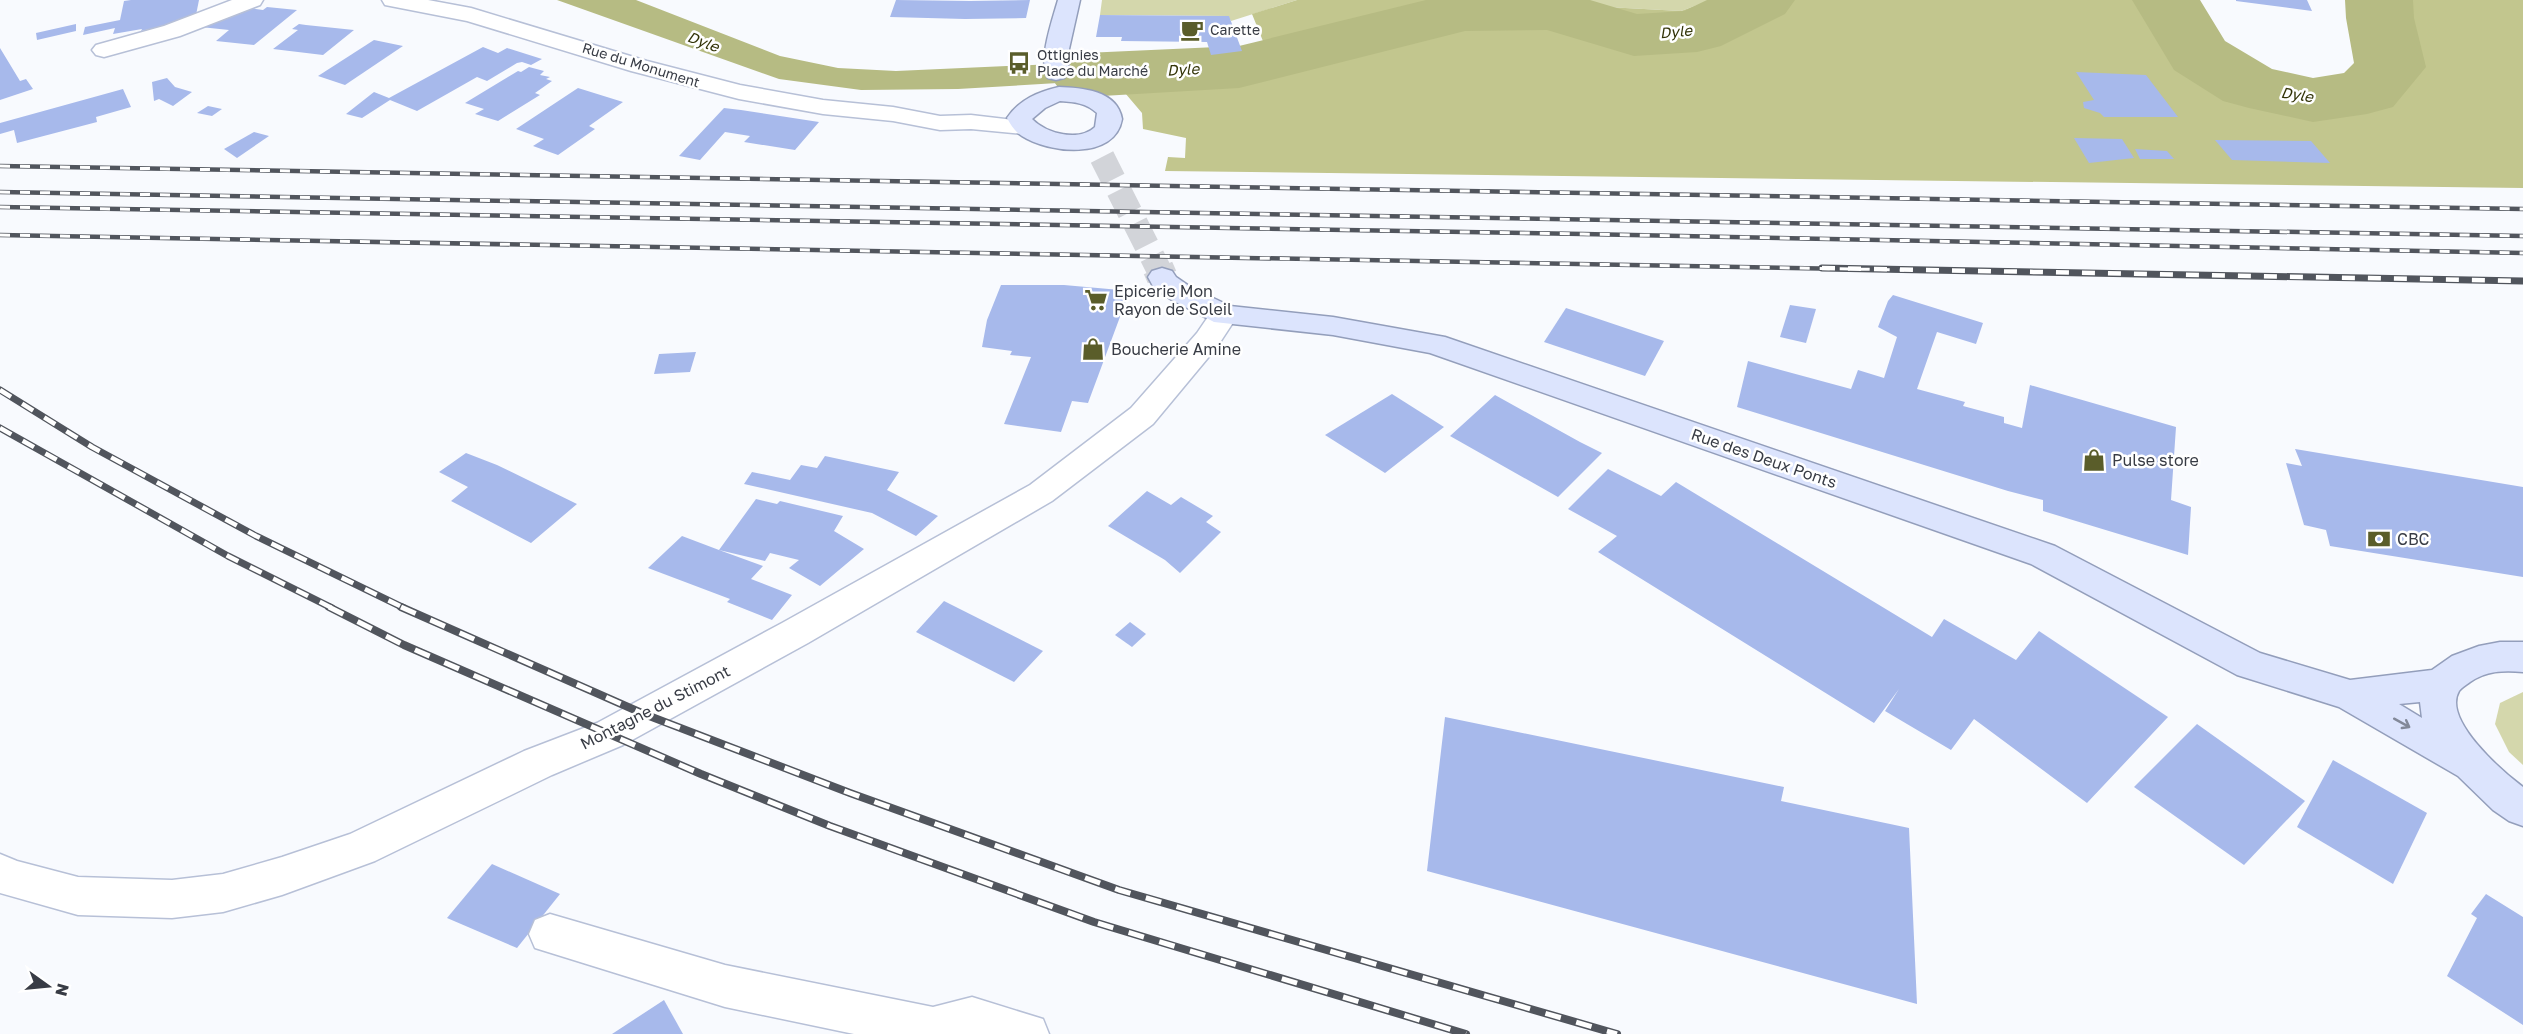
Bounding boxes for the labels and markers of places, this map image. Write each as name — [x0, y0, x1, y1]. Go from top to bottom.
cafe icon: Carette — [1179, 17, 1205, 43]
place label: Carette — [1210, 21, 1260, 38]
place label: Ottignies Place du Marché — [1037, 46, 1148, 79]
bus stop icon: Ottignies Place du Marché — [1006, 50, 1032, 76]
place label: Epicerie Mon Rayon de Soleil — [1114, 281, 1232, 319]
supermarket icon: Epicerie Mon Rayon de Soleil — [1083, 287, 1109, 313]
shop icon: Boucherie Amine — [1080, 336, 1106, 362]
place label: Boucherie Amine — [1111, 339, 1241, 359]
shop icon: Pulse store — [2081, 447, 2107, 473]
place label: Pulse store — [2112, 450, 2199, 470]
bank icon: CBC — [2366, 526, 2392, 552]
place label: CBC — [2397, 529, 2430, 549]

